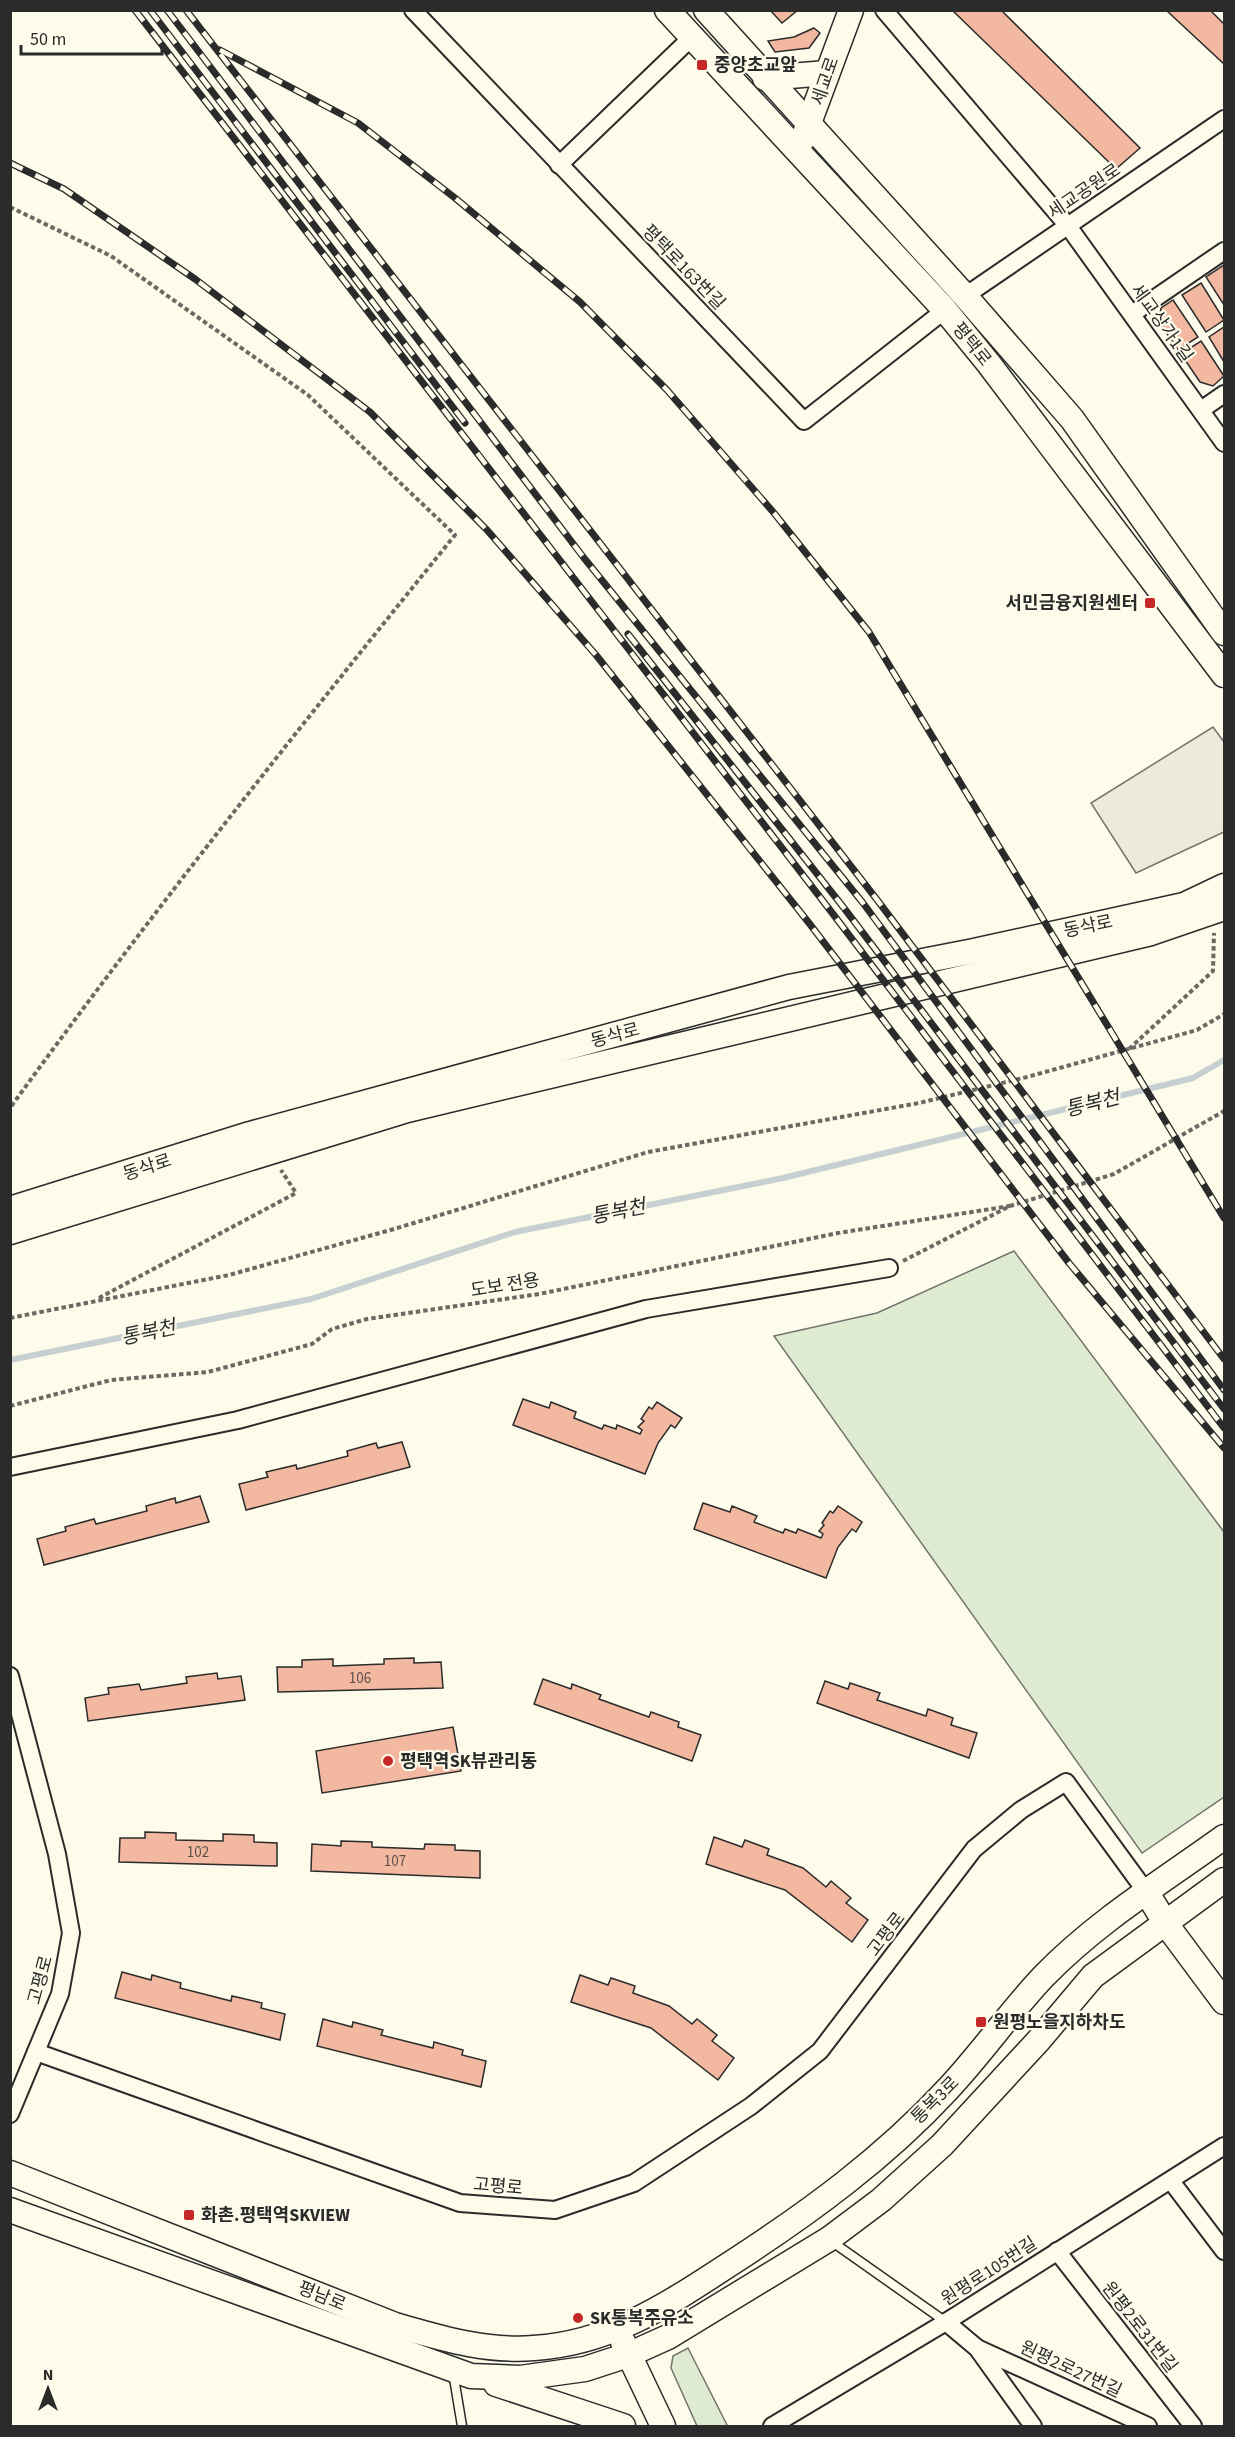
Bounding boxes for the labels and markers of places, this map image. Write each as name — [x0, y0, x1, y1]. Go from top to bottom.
place label: 중앙초교앞 — [714, 53, 797, 78]
marker: 중앙초교앞 — [695, 58, 709, 72]
place label: 서민금융지원센터 — [1006, 591, 1138, 616]
marker: 서민금융지원센터 — [1143, 596, 1157, 610]
place label: 평택역SK뷰관리동 — [400, 1749, 537, 1774]
marker: 평택역SK뷰관리동 — [381, 1754, 395, 1768]
place label: 원평노을지하차도 — [993, 2010, 1125, 2035]
marker: 원평노을지하차도 — [974, 2015, 988, 2029]
place label: 화촌.평택역SKVIEW — [201, 2203, 350, 2228]
marker: 화촌.평택역SKVIEW — [182, 2208, 196, 2222]
place label: SK통복주유소 — [590, 2306, 694, 2331]
marker: SK통복주유소 — [571, 2311, 585, 2325]

